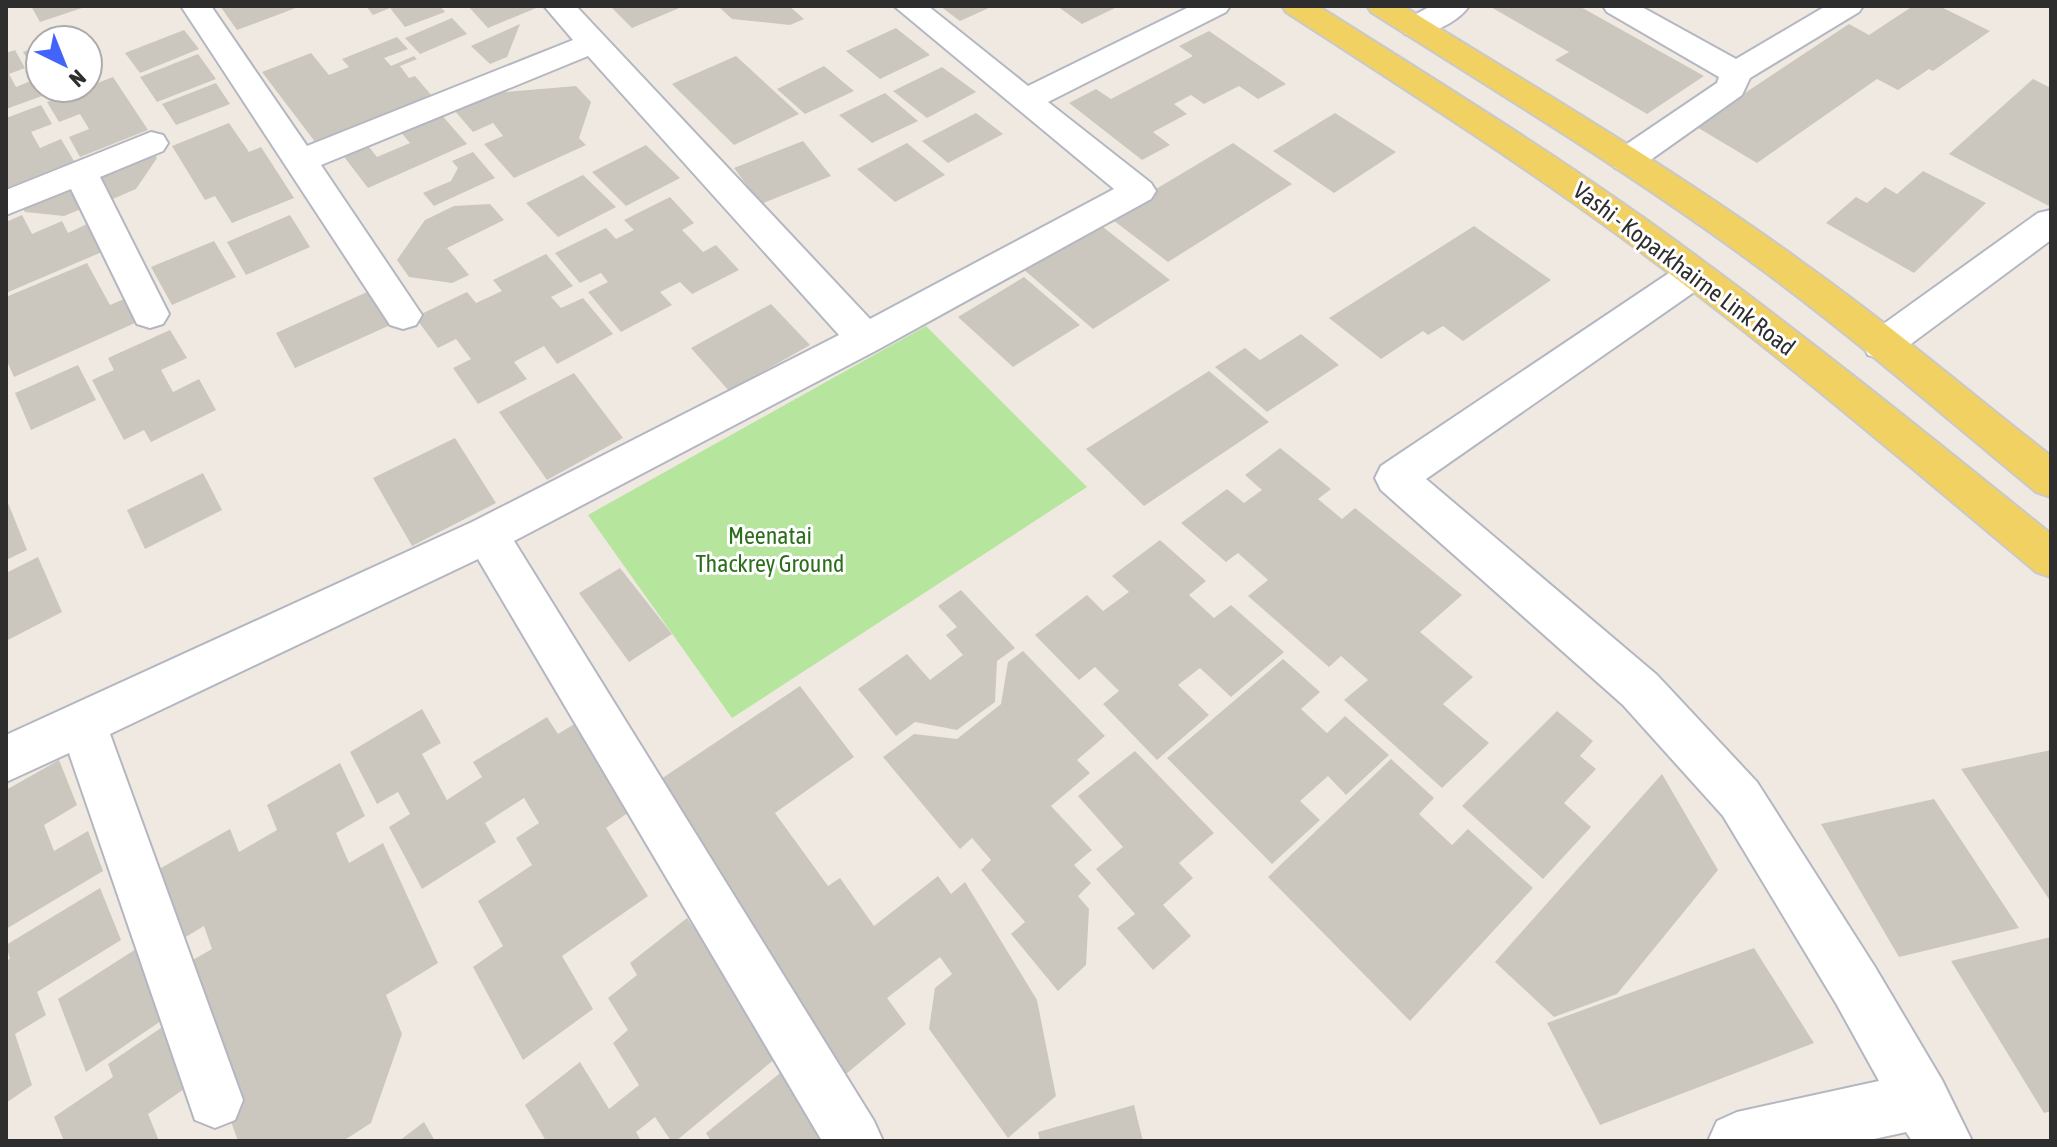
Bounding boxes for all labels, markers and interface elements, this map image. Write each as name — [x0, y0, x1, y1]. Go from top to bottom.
north arrow — [24, 24, 104, 104]
text: N — [64, 65, 91, 93]
street label: Vashi - Koparkhairne Link Road — [1568, 176, 1800, 361]
park label: Meenatai Thackrey Ground — [696, 522, 844, 577]

